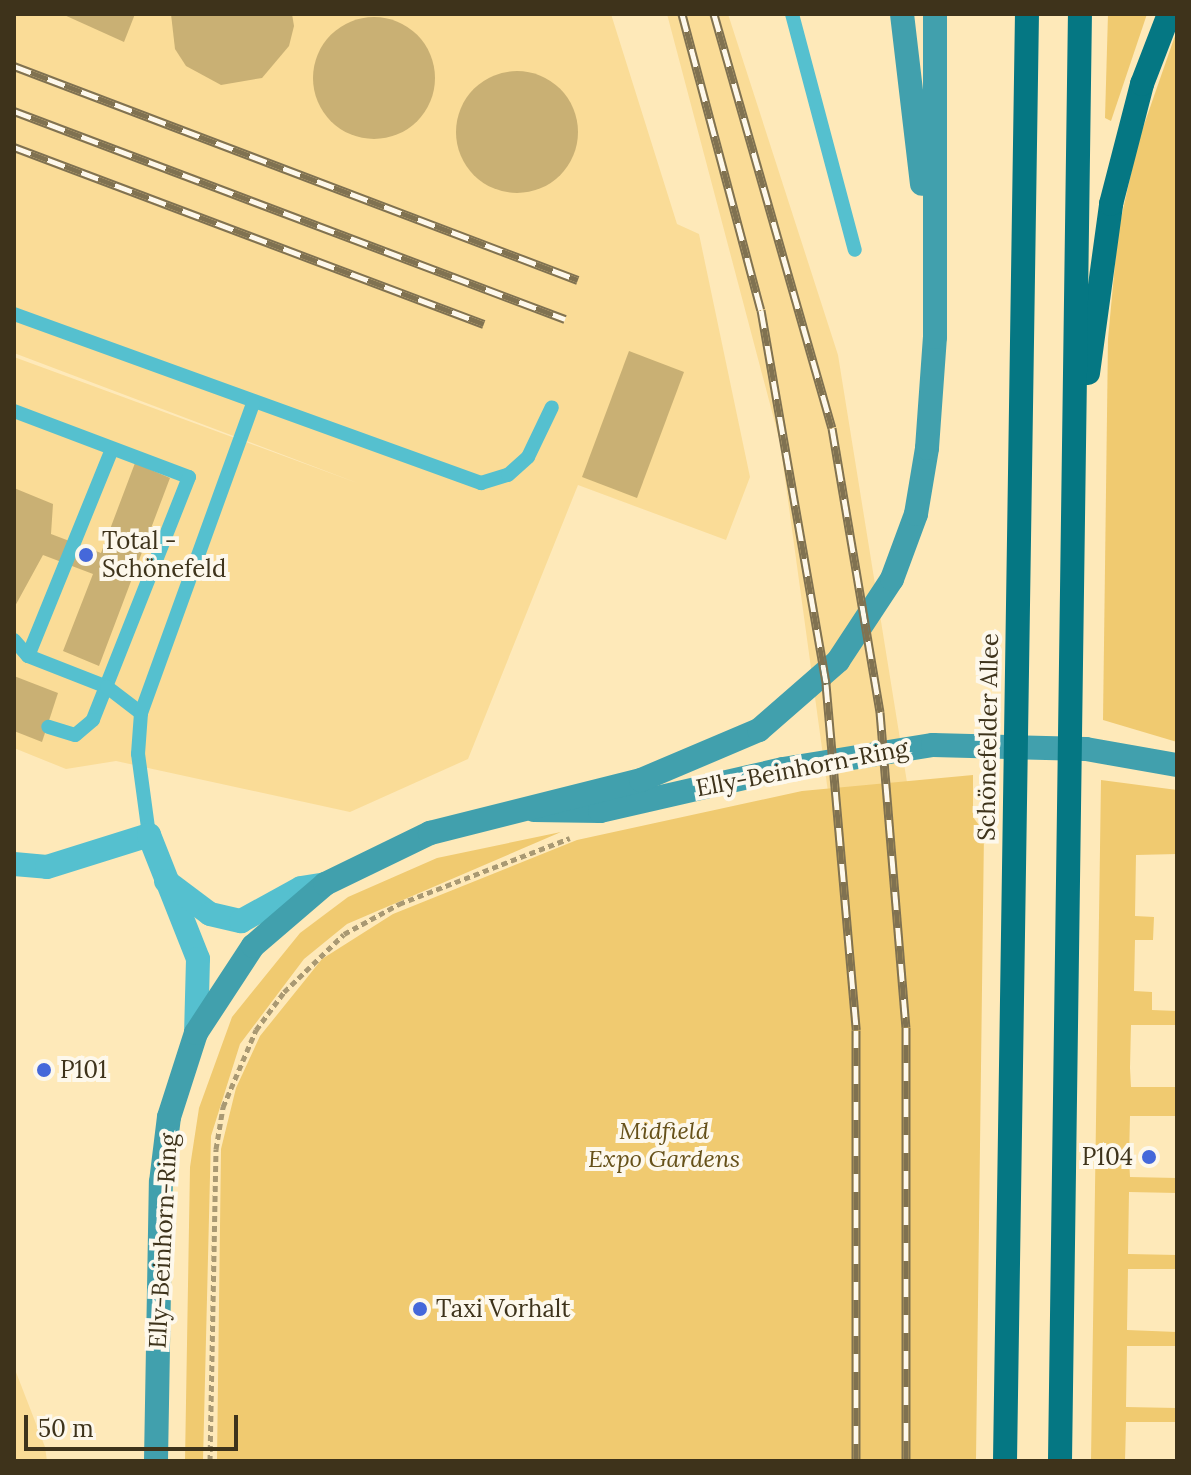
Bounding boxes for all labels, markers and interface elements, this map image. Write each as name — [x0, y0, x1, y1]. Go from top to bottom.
place label: Total - Schönefeld — [102, 527, 226, 583]
marker: Total - Schönefeld — [77, 546, 95, 564]
street label: Schönefelder Allee — [972, 633, 1004, 841]
street label: Elly-Beinhorn-Ring — [693, 733, 911, 803]
place label: P101 — [60, 1056, 107, 1084]
marker: P101 — [35, 1061, 53, 1079]
park label: Midfield Expo Gardens — [588, 1117, 740, 1173]
street label: Elly-Beinhorn-Ring — [143, 1133, 183, 1349]
place label: P104 — [1082, 1143, 1133, 1171]
marker: P104 — [1140, 1148, 1158, 1166]
place label: Taxi Vorhalt — [436, 1295, 571, 1323]
marker: Taxi Vorhalt — [411, 1300, 429, 1318]
scale bar — [28, 1399, 242, 1449]
text: 50 m — [38, 1413, 94, 1444]

